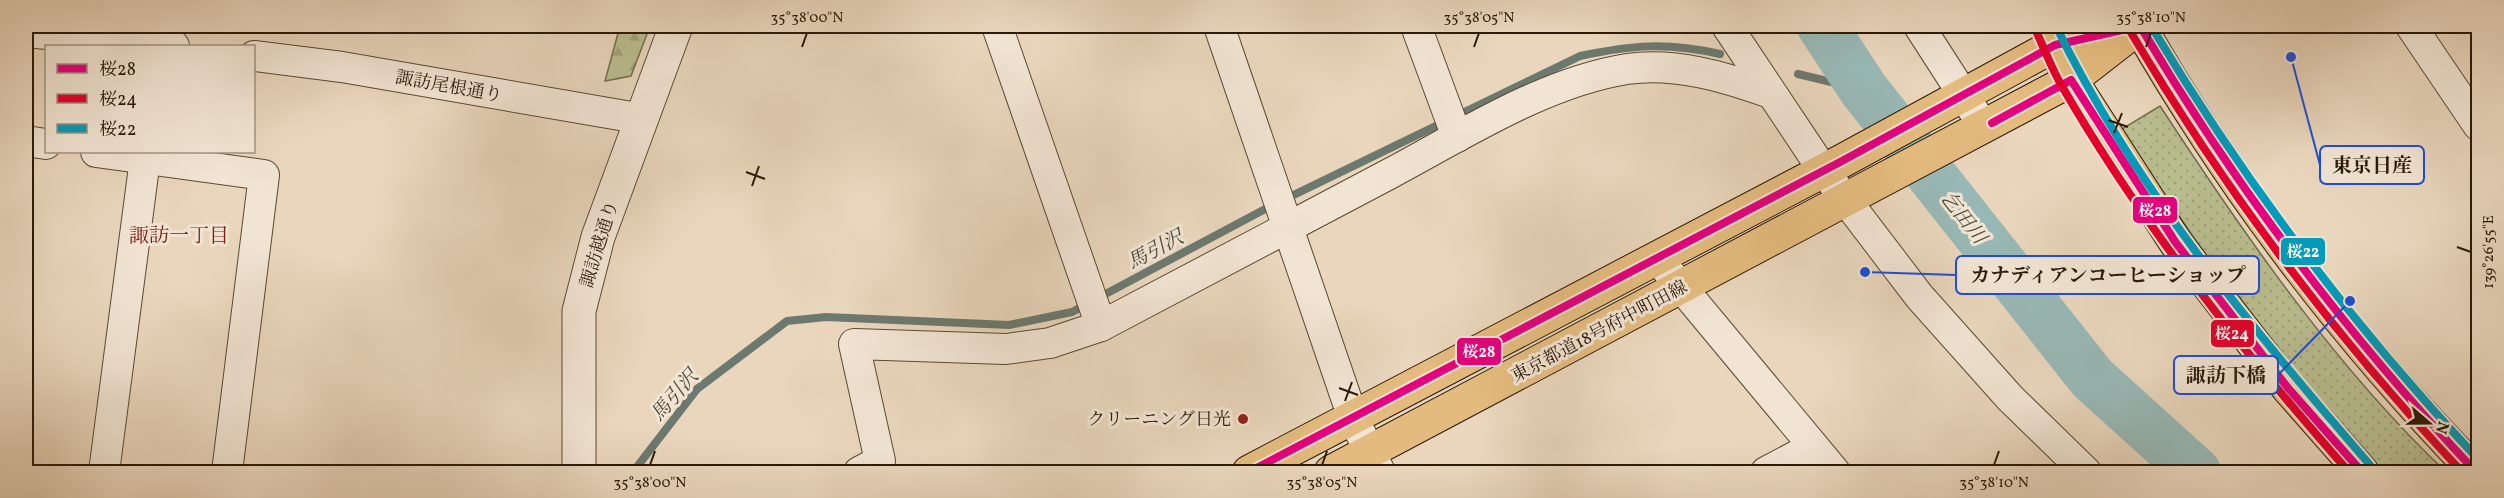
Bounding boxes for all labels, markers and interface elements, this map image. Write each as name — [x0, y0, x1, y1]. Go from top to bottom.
text: 35°38'00"N — [771, 8, 843, 29]
text: 35°38'05"N — [1444, 8, 1514, 29]
text: 35°38'10"N — [2116, 8, 2186, 29]
legend — [45, 45, 255, 153]
text: 桜28 — [99, 58, 136, 83]
street label: 諏訪尾根通り — [393, 66, 504, 109]
text: 桜24 — [99, 88, 137, 113]
text: 桜22 — [99, 118, 136, 143]
callout: 東京日産 — [2320, 146, 2424, 184]
text: 東京日産 — [2332, 153, 2412, 181]
water label: 乞田川 — [1933, 186, 1993, 252]
line badge: 桜28 — [2132, 196, 2178, 224]
street label: 諏訪越通り — [575, 198, 626, 291]
text: 桜28 — [2138, 201, 2172, 223]
text: 139°26'55"E — [2479, 215, 2500, 289]
district label: 諏訪一丁目 — [129, 223, 229, 251]
water label: 馬引沢 — [1123, 223, 1192, 277]
line badge: 桜22 — [2280, 237, 2326, 266]
text: 桜22 — [2287, 242, 2319, 264]
callout: カナディアンコーヒーショップ — [1956, 256, 2259, 294]
text: カナディアンコーヒーショップ — [1970, 263, 2246, 291]
street label: 東京都道18号府中町田線 — [1507, 275, 1692, 389]
line badge: 桜24 — [2210, 319, 2255, 348]
text: 桜24 — [2215, 324, 2249, 346]
line badge: 桜28 — [1456, 337, 1502, 366]
text: 桜28 — [1462, 342, 1496, 364]
callout: 諏訪下橋 — [2174, 356, 2278, 394]
water label: 馬引沢 — [645, 362, 708, 428]
text: 諏訪下橋 — [2186, 363, 2266, 391]
north arrow — [2399, 393, 2459, 453]
place label: クリーニング日光 — [1087, 408, 1231, 433]
marker: クリーニング日光 — [1236, 412, 1250, 426]
text: N — [2429, 418, 2454, 437]
text: 35°38'00"N — [614, 473, 686, 494]
text: 35°38'05"N — [1287, 473, 1357, 494]
text: 35°38'10"N — [1959, 473, 2029, 494]

